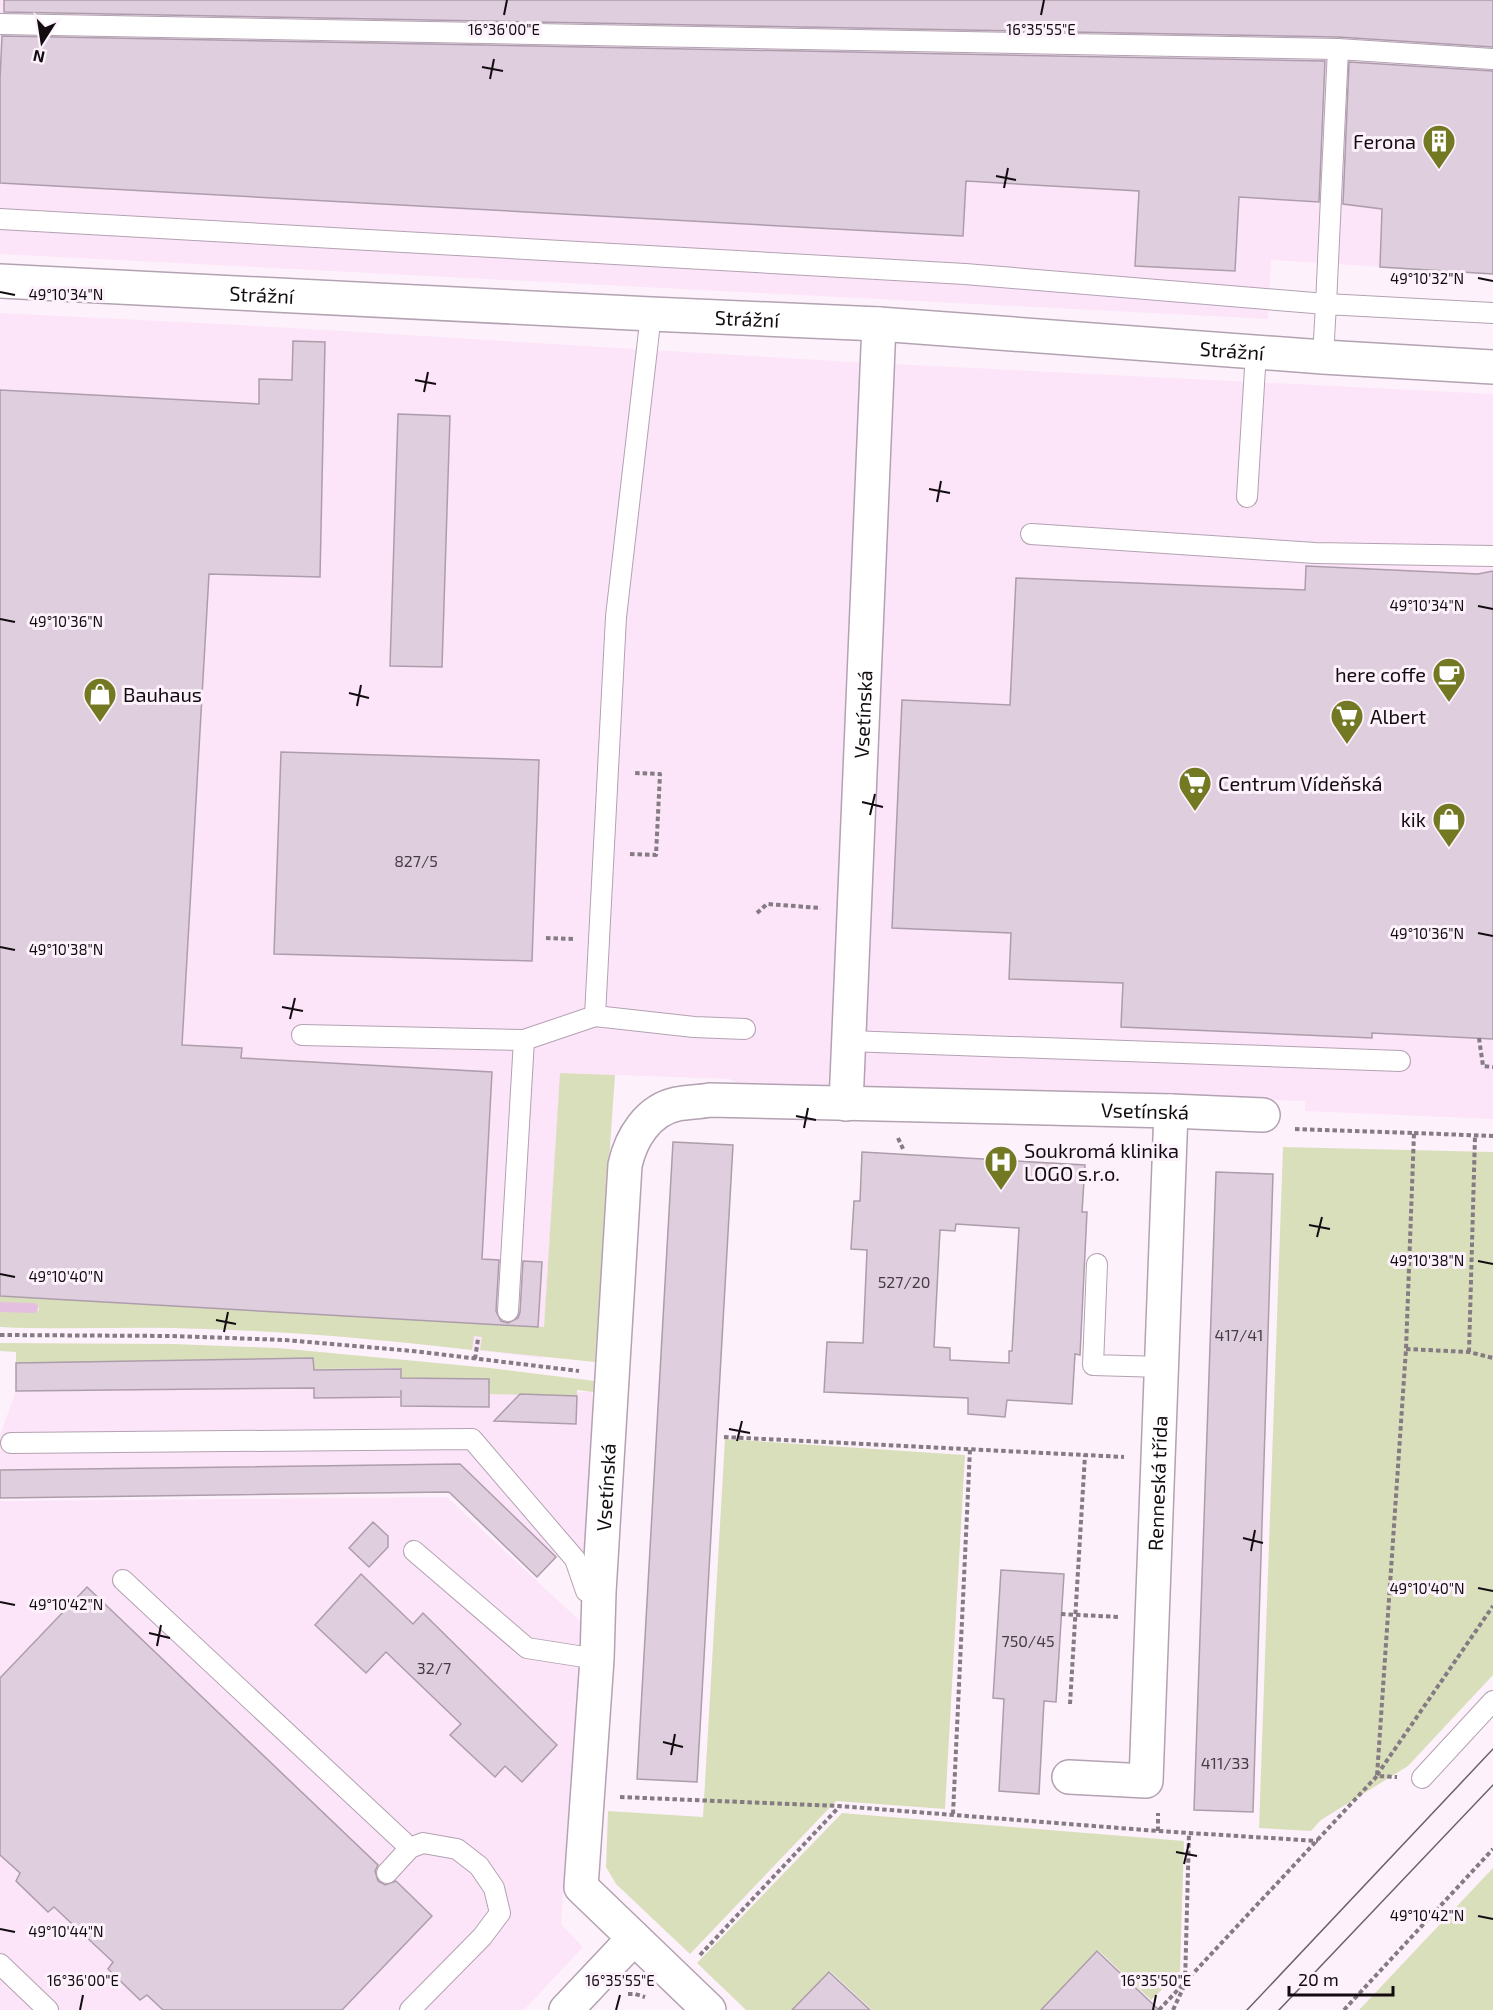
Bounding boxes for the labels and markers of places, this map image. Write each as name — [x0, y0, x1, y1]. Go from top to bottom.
building icon: Ferona — [1421, 123, 1457, 170]
place label: Ferona — [1353, 129, 1416, 153]
cafe icon: here coffe — [1431, 656, 1467, 703]
place label: here coffe — [1335, 662, 1426, 686]
shop icon: Bauhaus — [82, 676, 118, 723]
place label: Bauhaus — [123, 682, 202, 706]
supermarket icon: Albert — [1329, 698, 1365, 745]
place label: Albert — [1370, 704, 1427, 728]
supermarket icon: Centrum Vídeňská — [1177, 765, 1213, 812]
place label: Centrum Vídeňská — [1218, 771, 1383, 795]
shop icon: kik — [1431, 801, 1467, 848]
place label: kik — [1401, 807, 1426, 831]
place label: Soukromá klinika LOGO s.r.o. — [1024, 1138, 1179, 1185]
hospital icon: Soukromá klinika LOGO s.r.o. — [983, 1144, 1019, 1191]

